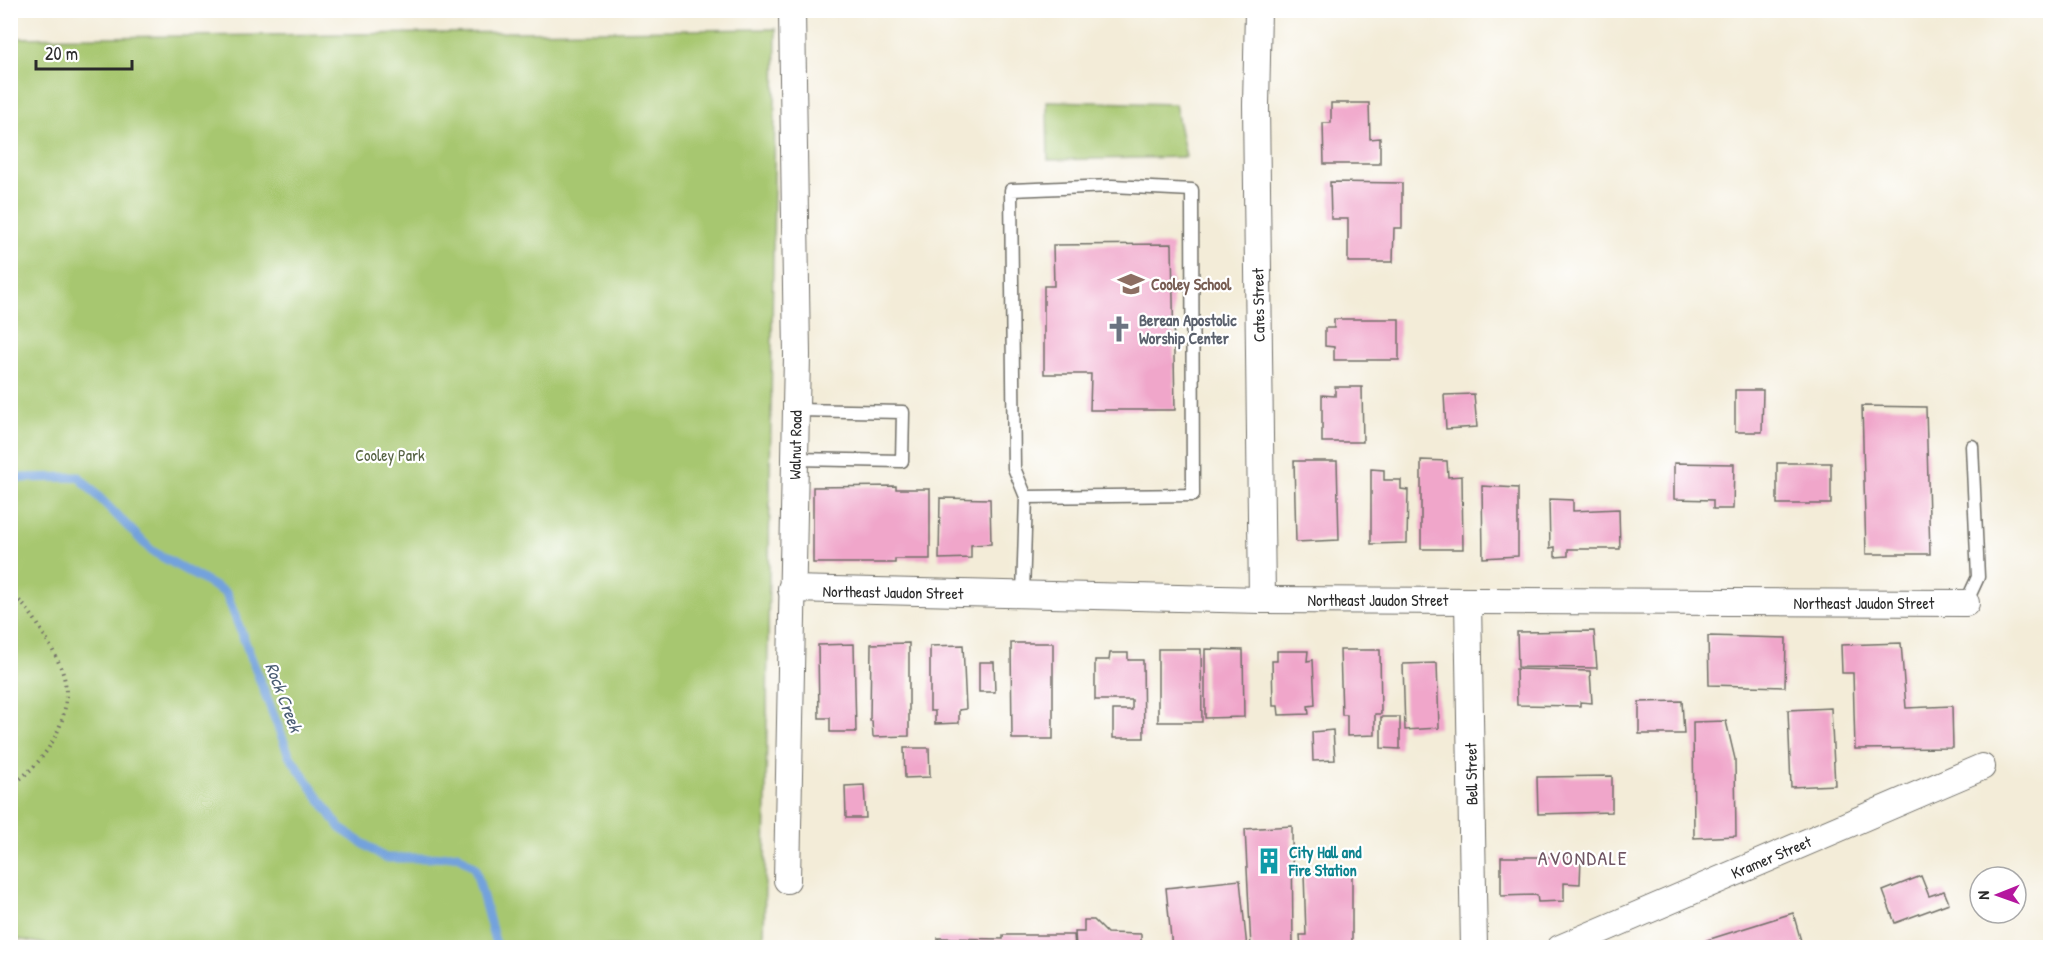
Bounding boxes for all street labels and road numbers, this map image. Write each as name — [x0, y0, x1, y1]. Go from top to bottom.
street label: Cates Street — [1246, 267, 1270, 342]
street label: Walnut Road — [783, 410, 807, 480]
street label: Northeast Jaudon Street — [822, 580, 964, 604]
street label: Northeast Jaudon Street — [1308, 589, 1449, 611]
street label: Northeast Jaudon Street — [1794, 592, 1935, 614]
street label: Bell Street — [1459, 742, 1483, 805]
street label: Kramer Street — [1728, 830, 1815, 884]

